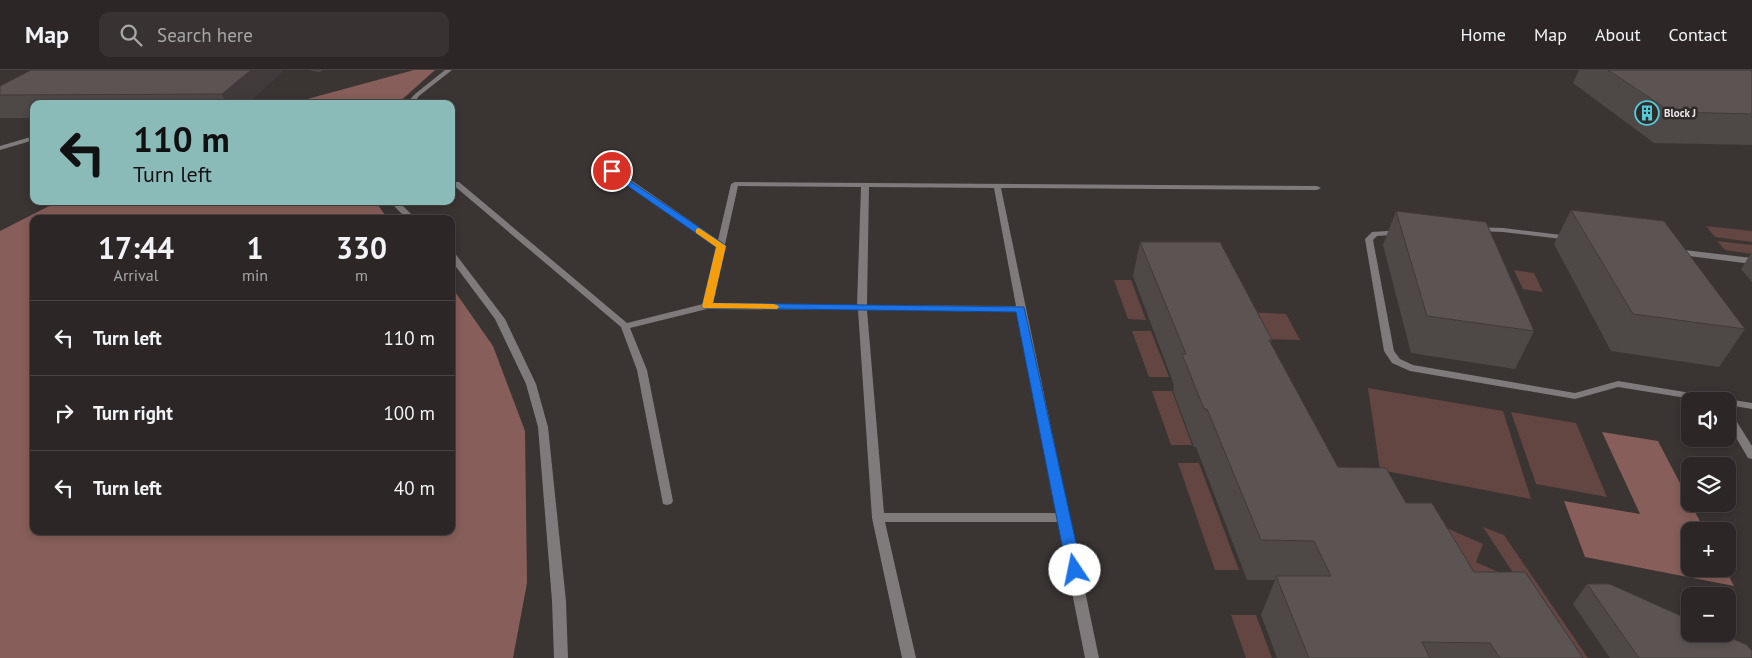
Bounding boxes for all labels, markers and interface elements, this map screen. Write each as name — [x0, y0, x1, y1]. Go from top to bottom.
search box — [99, 12, 449, 57]
text: Map — [25, 19, 69, 50]
icon: search — [117, 21, 145, 49]
text: Search here — [157, 23, 253, 47]
text: Home — [1460, 23, 1506, 46]
text: Map — [1534, 23, 1567, 46]
text: About — [1595, 23, 1641, 46]
text: Contact — [1669, 23, 1727, 46]
building icon: Block J — [1634, 100, 1660, 126]
place label: Block J — [1664, 106, 1696, 120]
text: 110 m — [133, 116, 230, 162]
icon: left — [50, 120, 115, 185]
pin — [591, 150, 633, 192]
icon: arrive — [598, 157, 626, 185]
text: Turn left — [133, 160, 212, 188]
text: 17:44 — [98, 228, 174, 267]
text: 1 — [247, 228, 264, 267]
text: 330 — [336, 228, 387, 267]
text: Arrival — [114, 265, 158, 285]
text: min — [242, 265, 268, 285]
text: m — [355, 265, 368, 285]
icon: left — [50, 324, 78, 352]
text: Turn left — [93, 326, 162, 350]
text: 110 m — [383, 326, 435, 350]
map controls — [1681, 392, 1736, 642]
button: sound — [1681, 392, 1736, 447]
icon: right — [50, 399, 78, 427]
text: Turn right — [93, 401, 173, 425]
text: 100 m — [383, 401, 435, 425]
button: layers — [1681, 457, 1736, 512]
icon: left — [50, 474, 78, 502]
text: Turn left — [93, 476, 162, 500]
text: 40 m — [394, 476, 435, 500]
button: + — [1681, 522, 1736, 577]
position arrow — [1048, 543, 1100, 595]
button: − — [1681, 587, 1736, 642]

